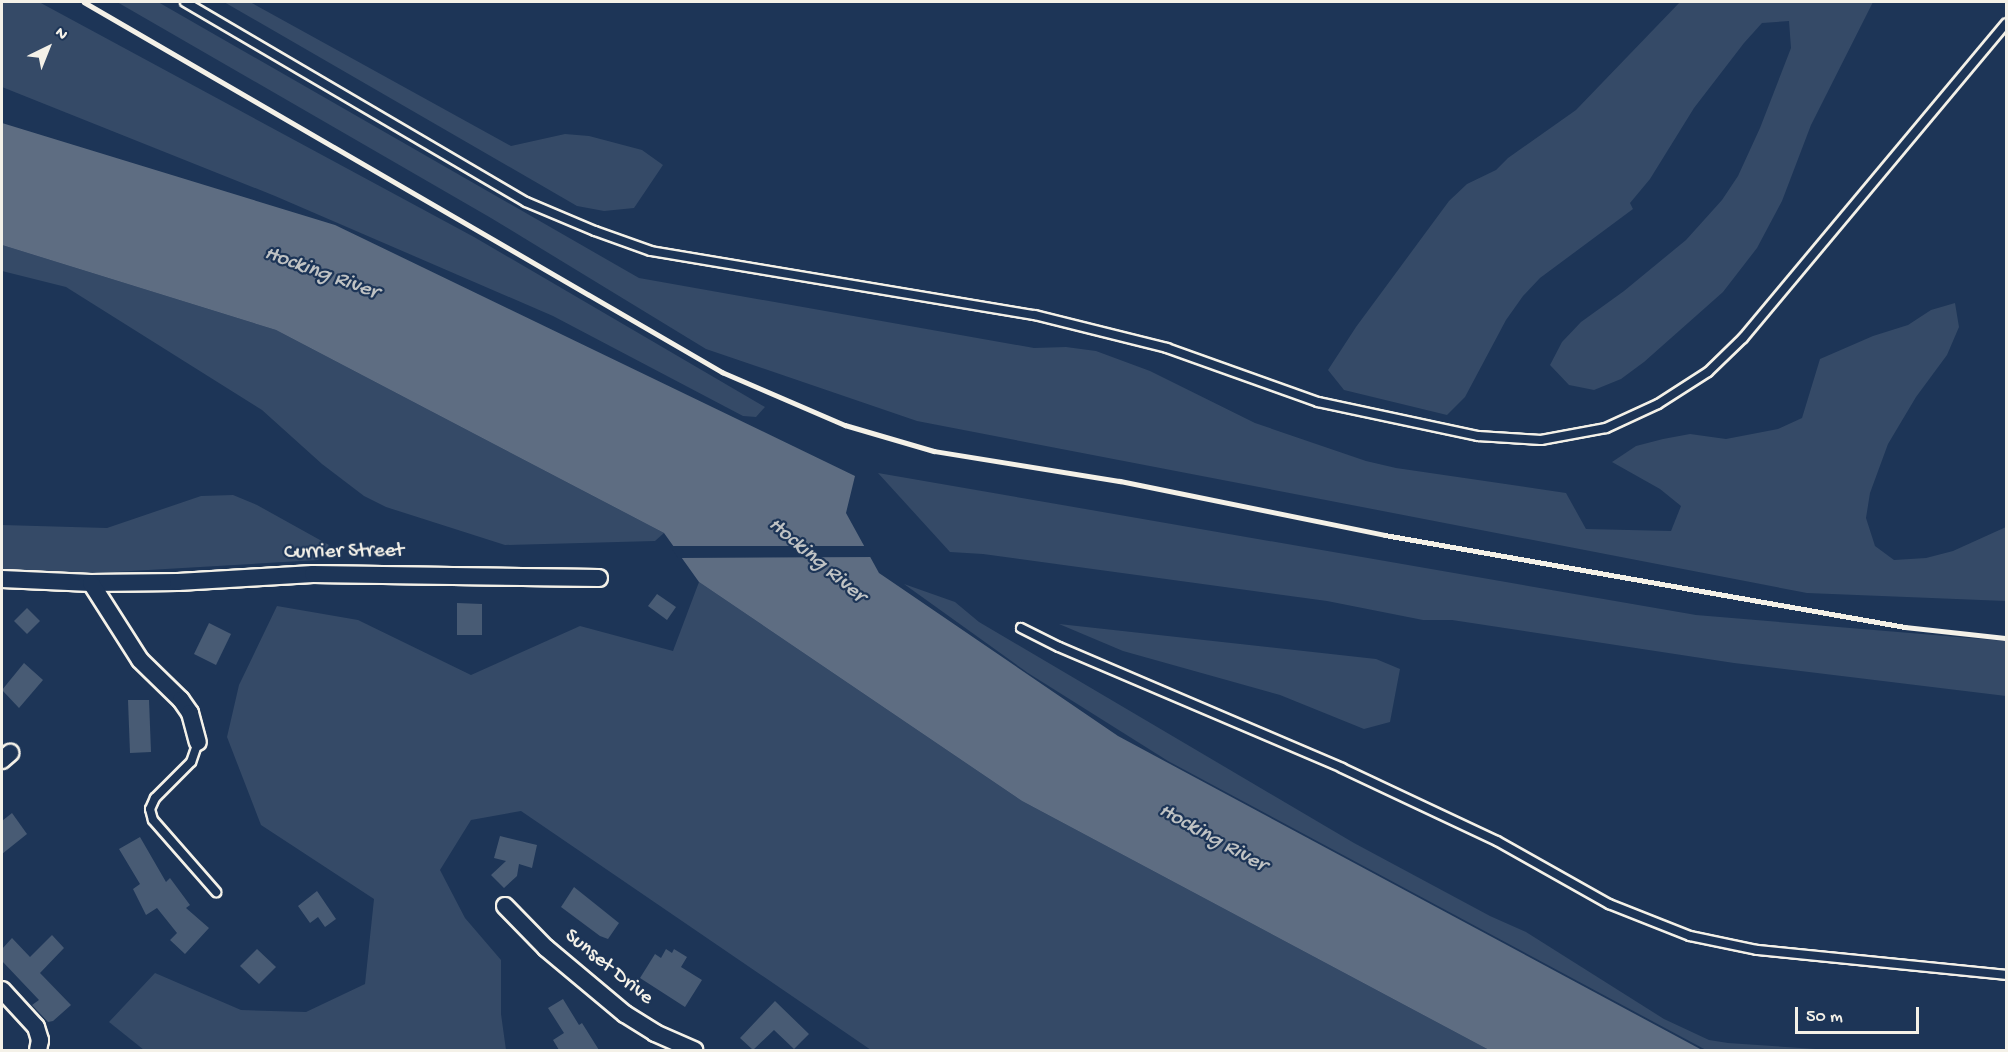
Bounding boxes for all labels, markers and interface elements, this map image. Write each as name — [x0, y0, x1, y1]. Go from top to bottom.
north arrow — [18, 18, 78, 78]
text: N — [50, 24, 71, 45]
water label: Hocking River — [260, 241, 382, 307]
water label: Hocking River — [762, 513, 870, 609]
street label: Currier Street — [284, 539, 404, 567]
water label: Hocking River — [1153, 799, 1271, 879]
street label: Sunset Drive — [558, 924, 658, 1012]
scale bar — [1798, 995, 1922, 1033]
text: 50 m — [1806, 1007, 1843, 1028]

